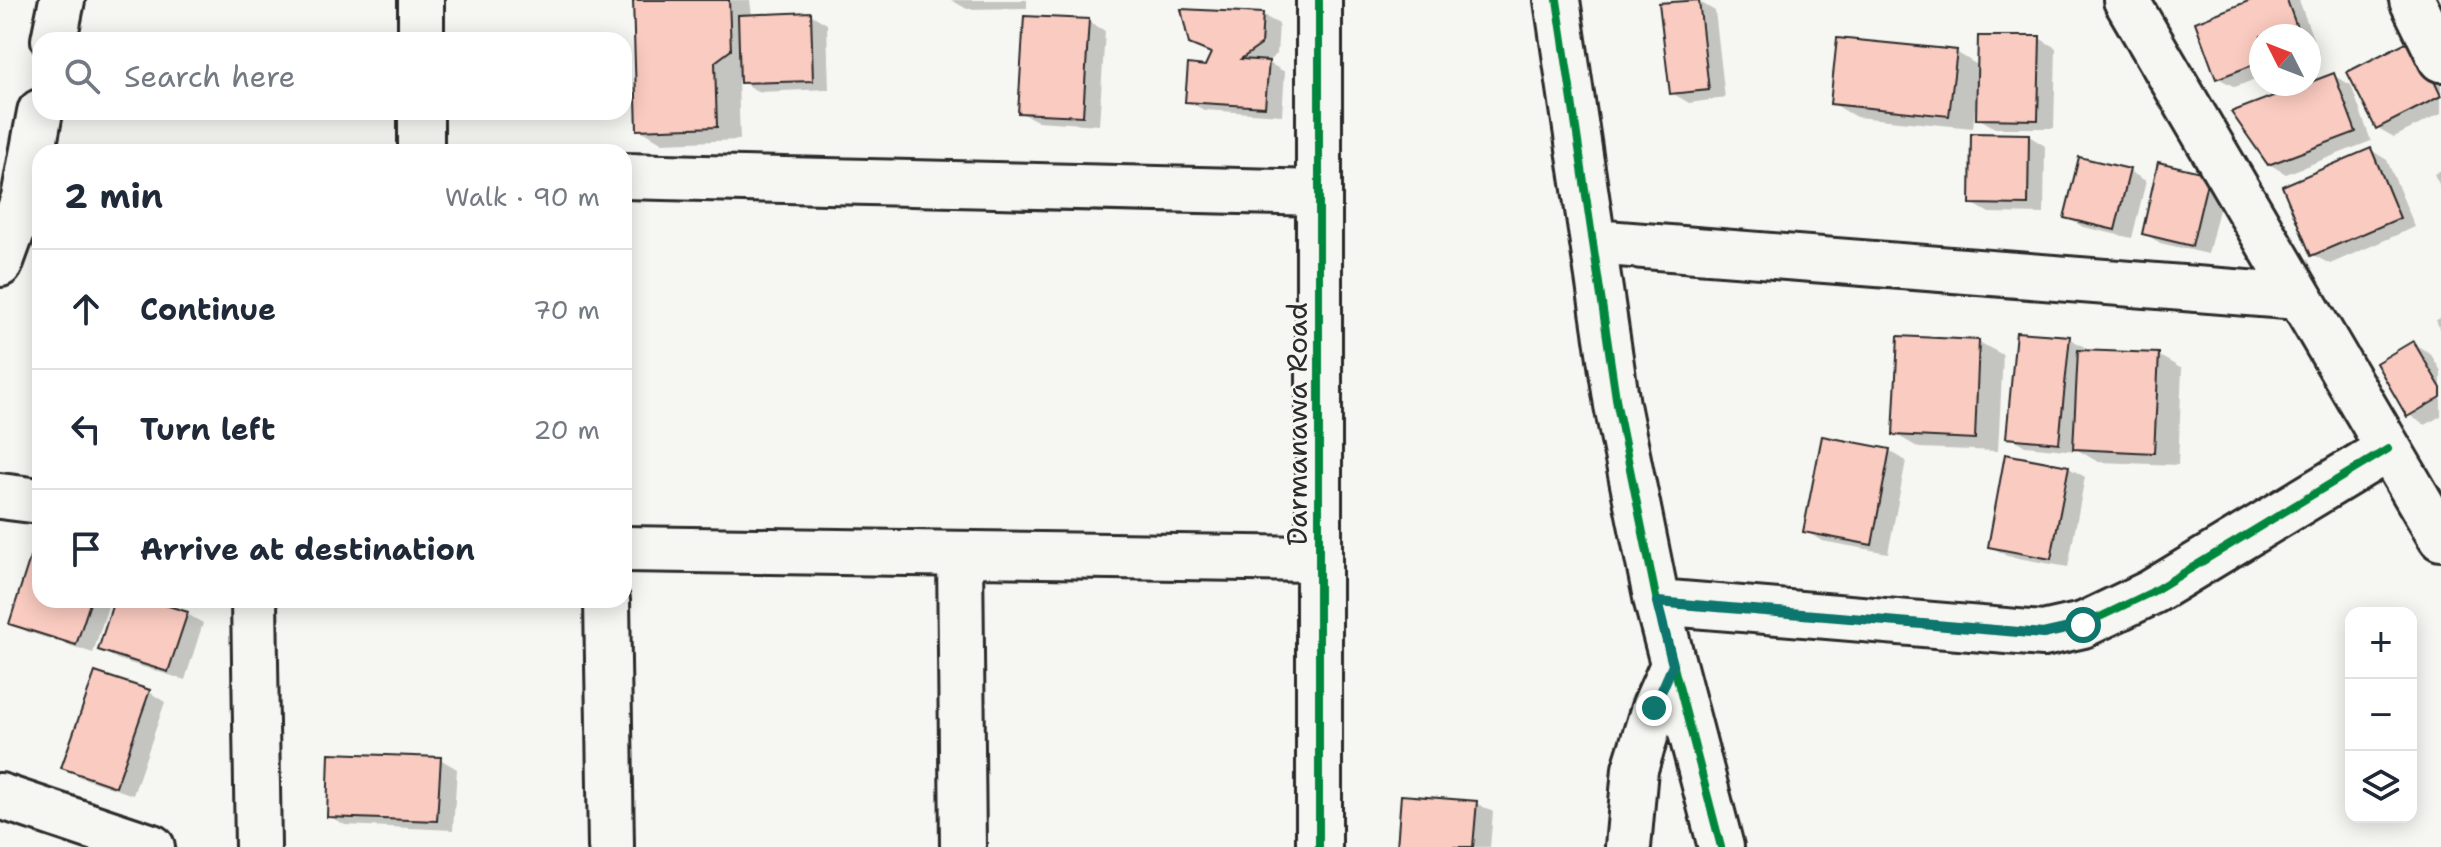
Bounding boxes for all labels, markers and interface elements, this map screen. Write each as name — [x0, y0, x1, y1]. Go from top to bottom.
north arrow — [2249, 24, 2321, 96]
search box — [32, 32, 632, 120]
icon: search — [60, 54, 104, 98]
text: Search here — [124, 56, 295, 97]
text: 2 min — [64, 173, 163, 219]
text: Walk · 90 m — [445, 179, 600, 214]
icon: ahead — [64, 287, 108, 331]
text: Continue — [140, 289, 276, 330]
text: 70 m — [533, 292, 600, 327]
street label: Darmanawa Road — [1278, 302, 1316, 546]
icon: left — [64, 407, 108, 451]
text: Turn left — [140, 409, 275, 450]
text: 20 m — [533, 412, 600, 447]
icon: arrive — [64, 527, 108, 571]
text: Arrive at destination — [140, 529, 475, 570]
route start — [2065, 607, 2101, 643]
map controls — [2345, 607, 2417, 823]
button: + — [2345, 607, 2417, 679]
button: − — [2345, 679, 2417, 751]
route end — [1636, 690, 1672, 726]
button: layers — [2345, 751, 2417, 823]

